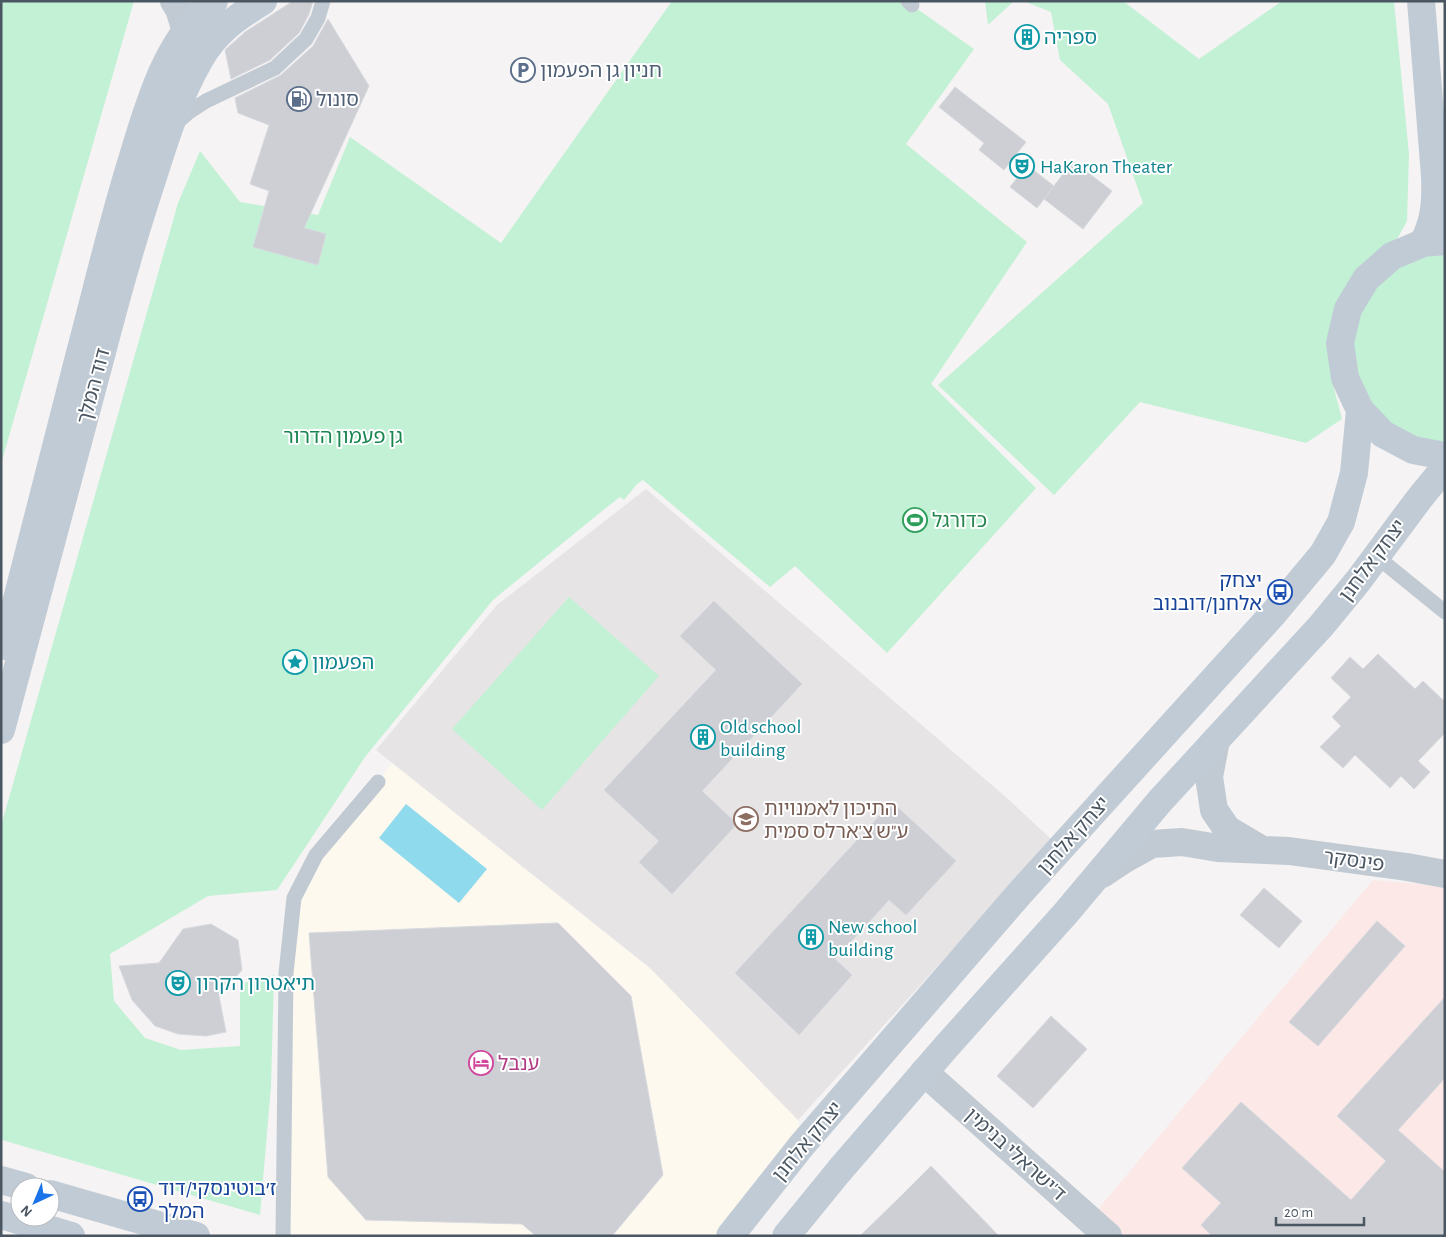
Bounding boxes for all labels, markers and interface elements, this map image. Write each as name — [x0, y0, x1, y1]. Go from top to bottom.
building icon: ספריה — [1014, 24, 1040, 50]
place label: ספריה — [1044, 28, 1097, 48]
parking icon: חניון גן הפעמון — [510, 57, 536, 83]
place label: חניון גן הפעמון — [540, 61, 662, 81]
fuel station icon: סונול — [286, 86, 312, 112]
place label: סונול — [316, 90, 359, 110]
theatre icon: HaKaron Theater — [1009, 153, 1035, 179]
place label: HaKaron Theater — [1040, 157, 1173, 177]
street label: דוד המלך — [74, 346, 114, 426]
park label: גן פעמון הדרור — [283, 427, 403, 447]
sports icon: כדורגל — [902, 507, 928, 533]
place label: כדורגל — [932, 511, 987, 531]
street label: יצחק אלחנן — [1336, 516, 1410, 605]
place label: יצחק אלחנן/דובנוב — [1153, 571, 1262, 614]
bus stop icon: יצחק אלחנן/דובנוב — [1267, 579, 1293, 605]
place icon: הפעמון — [282, 649, 308, 675]
place label: הפעמון — [312, 653, 374, 673]
place label: Old school building — [720, 717, 801, 760]
building icon: Old school building — [690, 724, 716, 750]
street label: יצחק אלחנן — [1034, 793, 1113, 878]
place label: התיכון לאמנויות ע"ש צ'ארלס סמית — [764, 799, 908, 842]
school or university icon: התיכון לאמנויות ע"ש צ'ארלס סמית — [733, 806, 759, 832]
street label: פינסקר — [1322, 847, 1386, 875]
place label: New school building — [828, 917, 917, 960]
building icon: New school building — [798, 924, 824, 950]
theatre icon: תיאטרון הקרון — [165, 970, 191, 996]
place label: תיאטרון הקרון — [196, 974, 315, 994]
hotel icon: ענבל — [468, 1050, 494, 1076]
place label: ענבל — [498, 1054, 539, 1074]
street label: יצחק אלחנן — [769, 1098, 846, 1185]
street label: ד'ישראלי בנימין — [961, 1105, 1069, 1205]
north arrow — [10, 1177, 60, 1227]
place label: ז׳בוטינסקי/דוד המלך — [158, 1179, 276, 1222]
bus stop icon: ז׳בוטינסקי/דוד המלך — [127, 1186, 153, 1212]
scale bar — [1276, 1194, 1364, 1226]
text: N — [18, 1202, 35, 1219]
text: 20 m — [1284, 1205, 1313, 1220]

